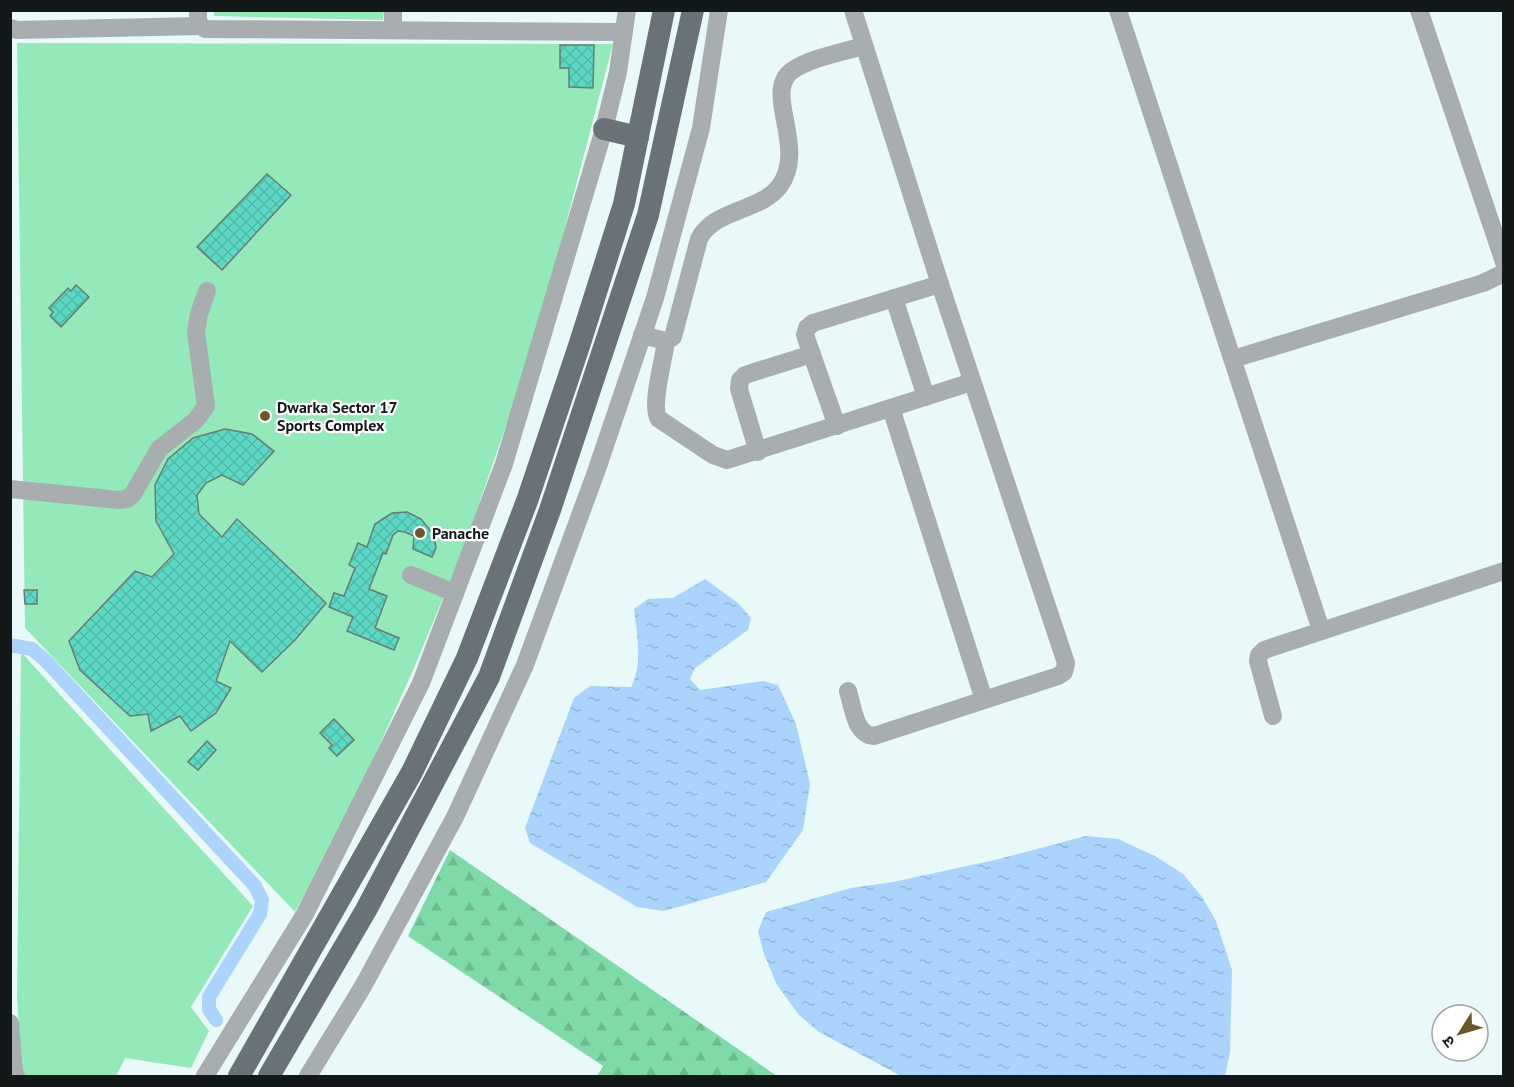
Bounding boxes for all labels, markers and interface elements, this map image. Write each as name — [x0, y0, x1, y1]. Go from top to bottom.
place label: Dwarka Sector 17 Sports Complex — [277, 397, 398, 435]
marker: Dwarka Sector 17 Sports Complex — [258, 409, 272, 423]
place label: Panache — [432, 523, 489, 543]
marker: Panache — [413, 526, 427, 540]
north arrow — [1430, 1003, 1490, 1063]
text: उ — [1437, 1032, 1459, 1052]

